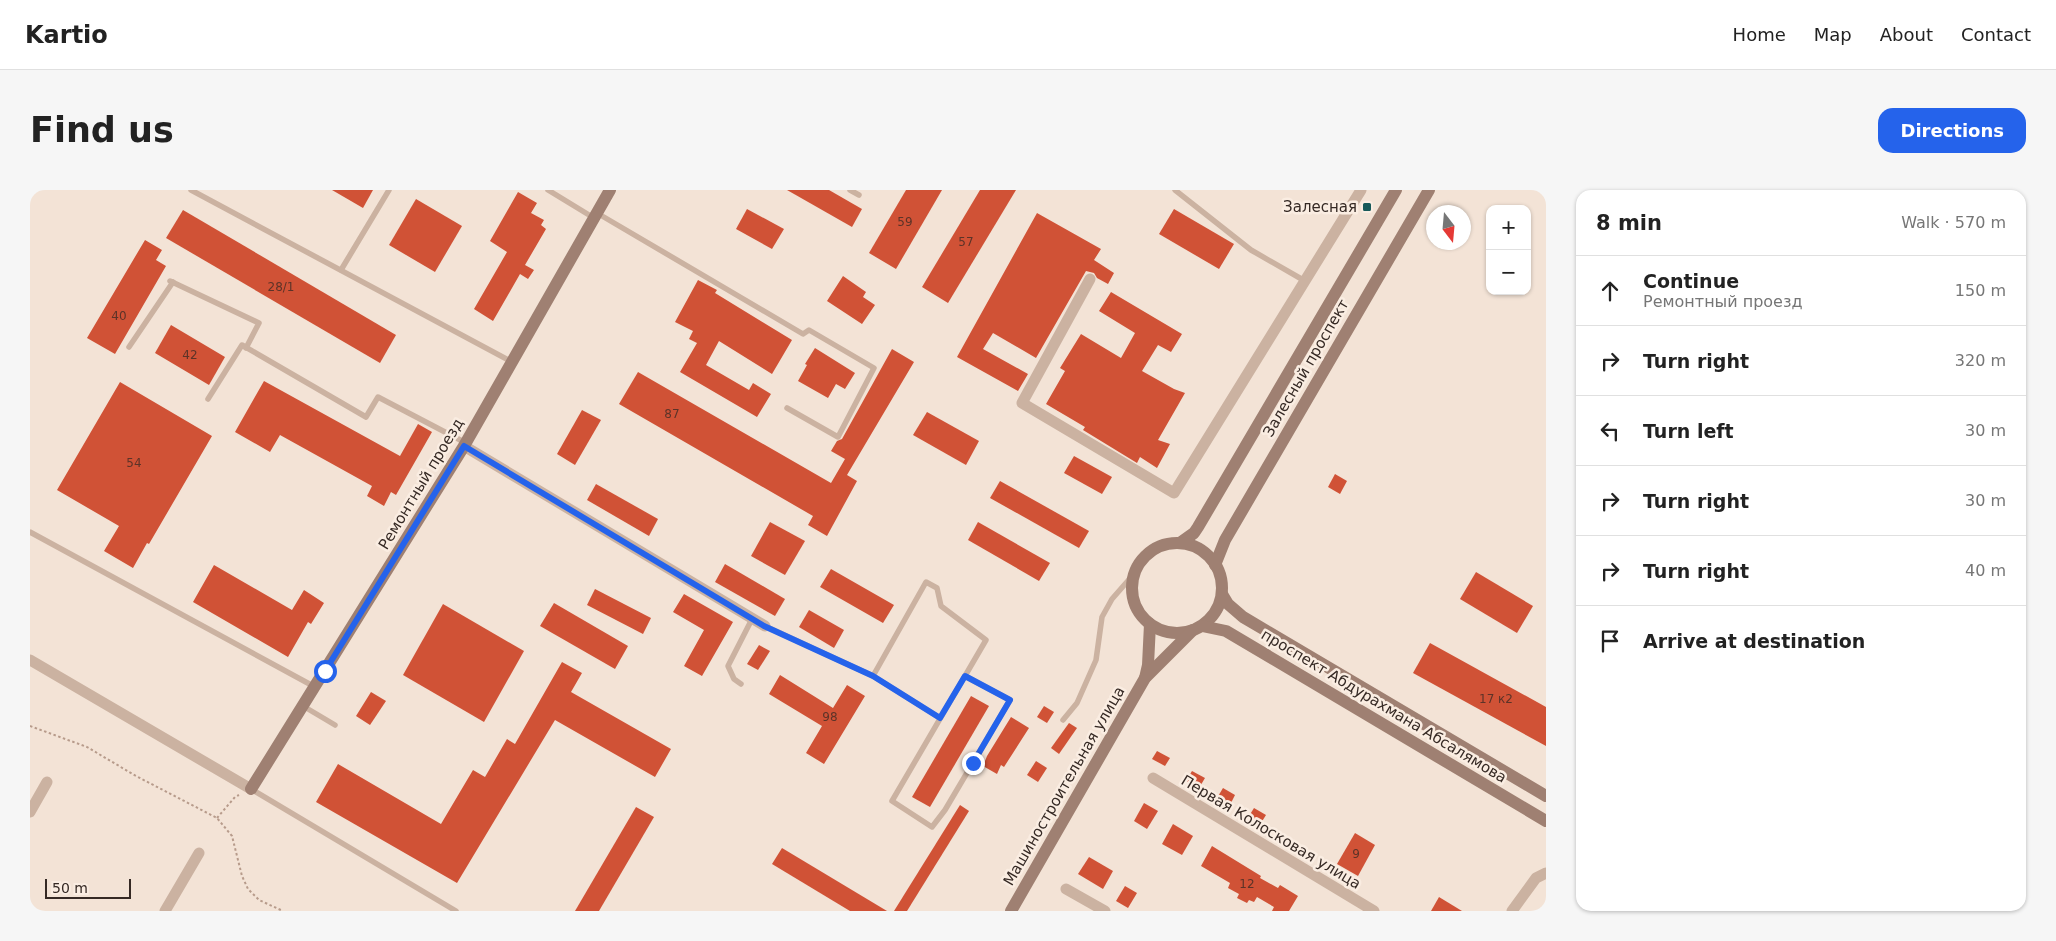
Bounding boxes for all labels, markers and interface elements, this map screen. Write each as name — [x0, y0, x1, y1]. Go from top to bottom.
text: Kartio — [25, 21, 108, 49]
text: Home — [1733, 24, 1786, 45]
text: Map — [1814, 24, 1852, 45]
text: About — [1880, 24, 1933, 45]
text: Contact — [1961, 24, 2031, 45]
button: Directions — [1878, 108, 2026, 153]
text: Find us — [30, 110, 174, 150]
place label: Залесная — [1283, 198, 1357, 216]
marker: Залесная — [1361, 201, 1373, 213]
north arrow — [1426, 205, 1471, 250]
map controls — [1486, 205, 1531, 295]
button: + — [1486, 205, 1531, 250]
text: 8 min — [1596, 211, 1662, 235]
text: Walk · 570 m — [1901, 213, 2006, 232]
house number: 59 — [897, 215, 913, 229]
house number: 57 — [958, 235, 974, 249]
button: − — [1486, 250, 1531, 295]
text: Continue — [1643, 270, 1739, 292]
icon: ahead — [1596, 277, 1624, 305]
house number: 28/1 — [268, 280, 294, 294]
text: 150 m — [1955, 281, 2006, 300]
text: Ремонтный проезд — [1643, 292, 1803, 311]
street label: Залесный проспект — [1259, 296, 1353, 440]
house number: 40 — [111, 309, 127, 323]
icon: right — [1596, 347, 1624, 375]
house number: 42 — [182, 348, 198, 362]
text: Turn right — [1643, 350, 1749, 372]
text: 320 m — [1955, 351, 2006, 370]
house number: 87 — [664, 407, 680, 421]
street label: Ремонтный проезд — [375, 415, 467, 553]
icon: left — [1596, 417, 1624, 445]
text: Turn left — [1643, 420, 1734, 442]
text: 30 m — [1965, 421, 2006, 440]
house number: 54 — [126, 456, 142, 470]
icon: right — [1596, 487, 1624, 515]
text: Turn right — [1643, 490, 1749, 512]
text: 30 m — [1965, 491, 2006, 510]
icon: right — [1596, 557, 1624, 585]
text: Turn right — [1643, 560, 1749, 582]
text: 40 m — [1965, 561, 2006, 580]
street label: проспект Абдурахмана Абсалямова — [1258, 625, 1510, 787]
icon: arrive — [1596, 627, 1624, 655]
text: Arrive at destination — [1643, 630, 1865, 652]
route start — [314, 660, 337, 683]
street label: Машиностроительная улица — [999, 683, 1129, 889]
house number: 17 к2 — [1479, 692, 1513, 706]
house number: 98 — [822, 710, 838, 724]
route end — [962, 752, 985, 775]
street label: Первая Колосковая улица — [1178, 771, 1364, 893]
house number: 9 — [1352, 847, 1360, 861]
scale bar — [45, 876, 131, 899]
house number: 12 — [1239, 877, 1255, 891]
text: 50 m — [52, 880, 88, 896]

